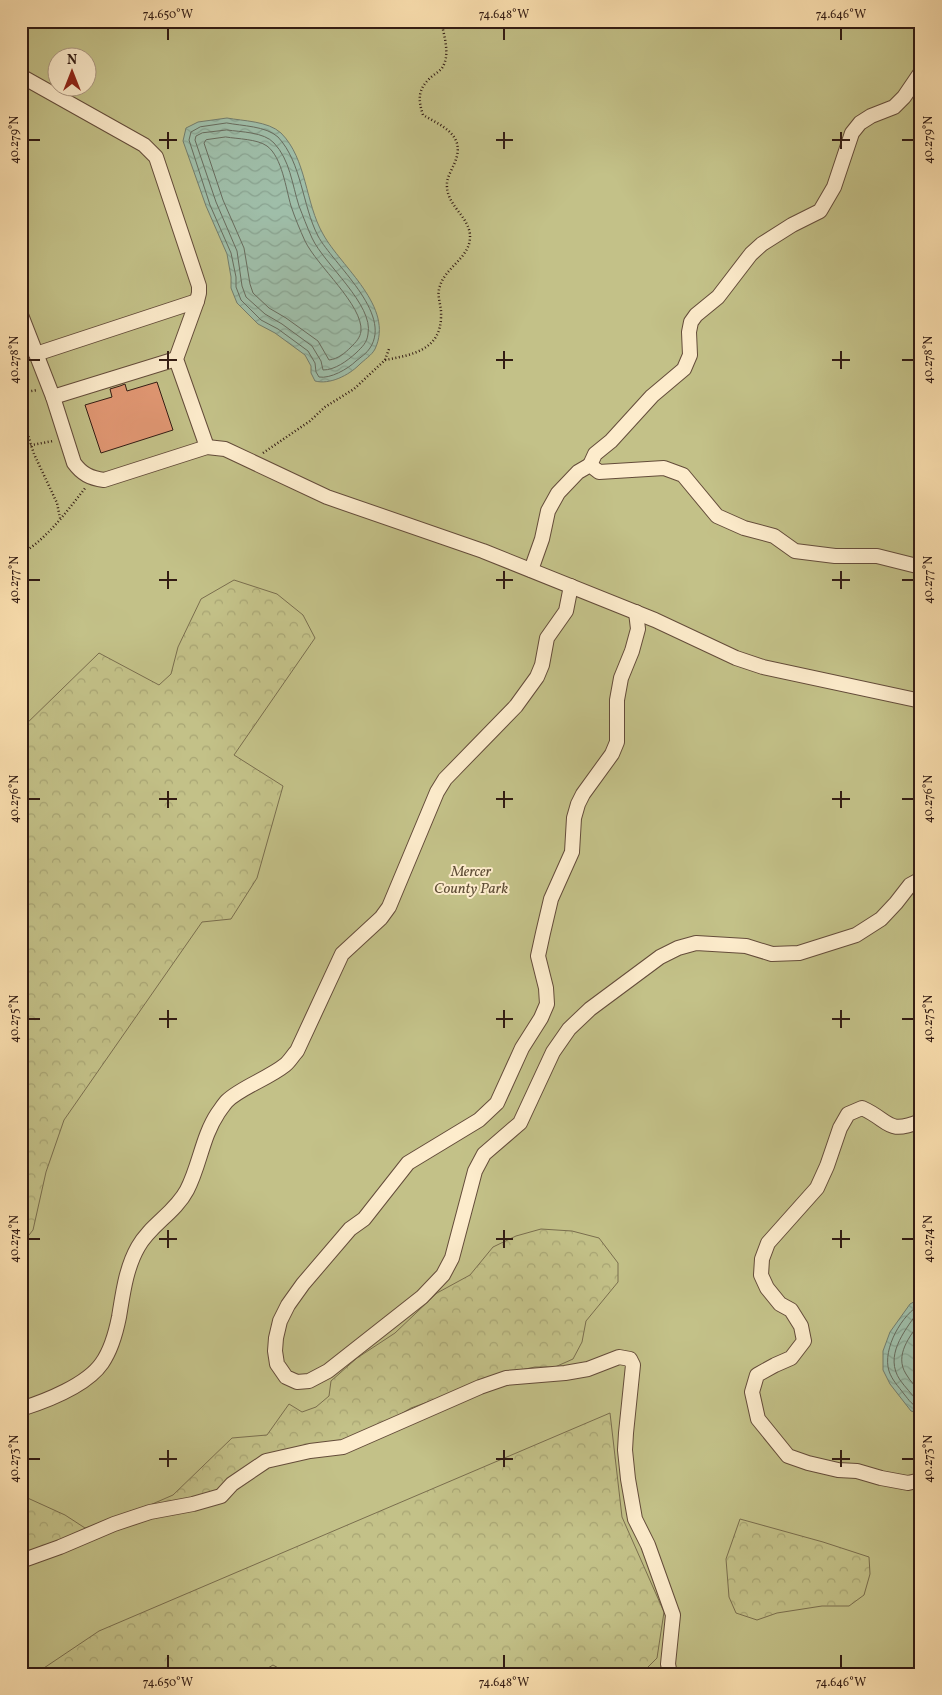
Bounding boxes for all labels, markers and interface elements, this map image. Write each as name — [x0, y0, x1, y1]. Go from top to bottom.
text: 74.650°W — [143, 7, 193, 23]
text: 74.648°W — [479, 7, 529, 23]
text: 74.646°W — [816, 7, 866, 23]
north arrow — [48, 48, 98, 98]
text: N — [67, 51, 77, 70]
text: 40.279°N — [7, 116, 23, 164]
text: 40.279°N — [921, 116, 937, 164]
text: 40.278°N — [7, 336, 23, 384]
text: 40.278°N — [921, 336, 937, 384]
text: 40.277°N — [7, 556, 23, 604]
text: 40.277°N — [921, 556, 937, 604]
text: 40.276°N — [7, 775, 23, 823]
text: 40.276°N — [921, 775, 937, 823]
park label: Mercer County Park — [434, 862, 508, 900]
text: 40.275°N — [7, 995, 23, 1043]
text: 40.275°N — [921, 995, 937, 1043]
text: 40.274°N — [7, 1215, 23, 1263]
text: 40.274°N — [921, 1215, 937, 1263]
text: 40.273°N — [7, 1435, 23, 1483]
text: 40.273°N — [921, 1435, 937, 1483]
text: 74.650°W — [143, 1675, 193, 1691]
text: 74.648°W — [479, 1675, 529, 1691]
text: 74.646°W — [816, 1675, 866, 1691]

